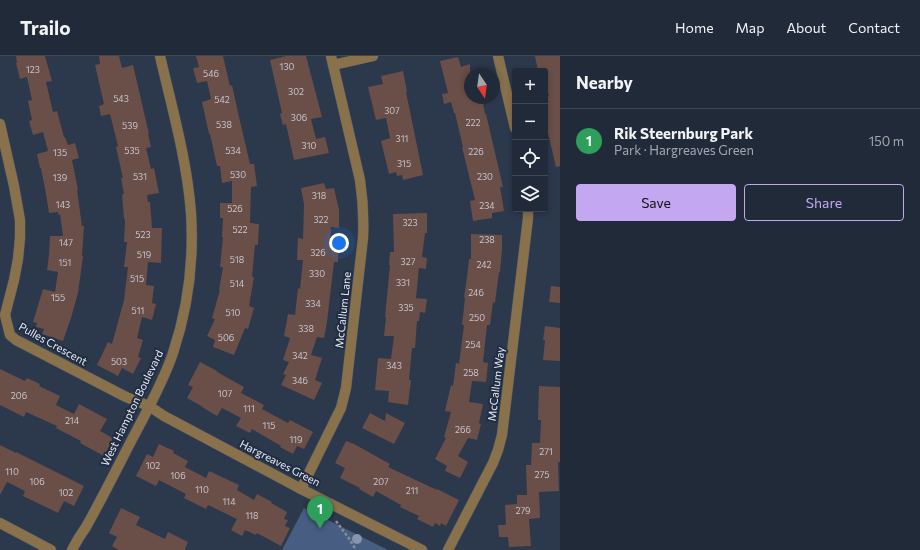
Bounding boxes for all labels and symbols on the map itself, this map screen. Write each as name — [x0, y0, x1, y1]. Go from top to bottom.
house number: 130 — [280, 61, 295, 72]
house number: 123 — [26, 64, 40, 75]
house number: 546 — [203, 68, 219, 79]
north arrow — [464, 68, 500, 104]
house number: 302 — [288, 86, 304, 97]
house number: 543 — [113, 93, 129, 104]
house number: 542 — [214, 94, 230, 105]
house number: 307 — [384, 105, 400, 116]
house number: 306 — [291, 112, 307, 123]
house number: 222 — [466, 117, 480, 128]
house number: 538 — [216, 119, 232, 130]
house number: 539 — [122, 120, 138, 131]
house number: 311 — [396, 133, 408, 144]
house number: 310 — [302, 140, 317, 151]
house number: 535 — [124, 145, 140, 156]
house number: 534 — [225, 145, 241, 156]
house number: 226 — [468, 146, 484, 157]
house number: 135 — [53, 147, 67, 158]
house number: 315 — [397, 158, 411, 169]
house number: 530 — [230, 169, 246, 180]
house number: 531 — [133, 171, 147, 182]
house number: 230 — [477, 171, 493, 182]
house number: 139 — [53, 172, 67, 183]
house number: 318 — [312, 190, 326, 201]
house number: 143 — [56, 199, 70, 210]
house number: 234 — [479, 200, 495, 211]
house number: 526 — [227, 203, 243, 214]
house number: 322 — [313, 214, 329, 225]
house number: 323 — [402, 217, 418, 228]
house number: 522 — [232, 224, 248, 235]
house number: 523 — [135, 229, 151, 240]
your location — [329, 233, 349, 253]
house number: 238 — [479, 234, 495, 245]
house number: 147 — [59, 237, 73, 248]
house number: 326 — [310, 247, 326, 258]
house number: 519 — [137, 249, 151, 260]
house number: 518 — [230, 254, 244, 265]
house number: 327 — [401, 256, 416, 267]
house number: 151 — [59, 257, 71, 268]
house number: 242 — [476, 259, 492, 270]
house number: 330 — [309, 268, 325, 279]
street label: McCallum Lane — [332, 271, 353, 349]
house number: 515 — [130, 273, 144, 284]
house number: 331 — [396, 277, 410, 288]
house number: 514 — [230, 278, 245, 289]
house number: 246 — [468, 287, 484, 298]
house number: 155 — [51, 292, 65, 303]
house number: 334 — [305, 298, 321, 309]
house number: 335 — [398, 302, 414, 313]
house number: 511 — [132, 305, 144, 316]
house number: 510 — [226, 307, 241, 318]
house number: 250 — [469, 312, 485, 323]
street label: Pulles Crescent — [17, 319, 90, 368]
house number: 338 — [298, 323, 314, 334]
house number: 506 — [218, 332, 234, 343]
house number: 254 — [465, 339, 481, 350]
street label: McCallum Way — [485, 346, 507, 422]
street label: West Hampton Boulevard — [98, 348, 165, 468]
house number: 342 — [292, 350, 308, 361]
house number: 503 — [111, 356, 127, 367]
house number: 343 — [386, 360, 402, 371]
house number: 258 — [463, 367, 479, 378]
house number: 346 — [292, 375, 308, 386]
house number: 107 — [218, 388, 232, 399]
house number: 206 — [11, 390, 27, 401]
house number: 111 — [243, 403, 255, 414]
house number: 214 — [65, 415, 80, 426]
house number: 115 — [263, 420, 275, 431]
house number: 266 — [455, 424, 471, 435]
house number: 119 — [289, 434, 303, 445]
street label: Hargreaves Green — [238, 437, 323, 488]
house number: 271 — [539, 446, 553, 457]
house number: 102 — [146, 460, 160, 471]
house number: 110 — [5, 466, 19, 477]
house number: 275 — [535, 469, 549, 480]
house number: 106 — [170, 470, 186, 481]
house number: 106 — [29, 476, 45, 487]
house number: 207 — [373, 476, 389, 487]
house number: 110 — [195, 484, 209, 495]
house number: 211 — [406, 485, 418, 496]
house number: 102 — [59, 487, 73, 498]
house number: 114 — [222, 496, 236, 507]
pin: 1 — [307, 496, 333, 529]
house number: 279 — [515, 505, 531, 516]
house number: 118 — [245, 510, 259, 521]

